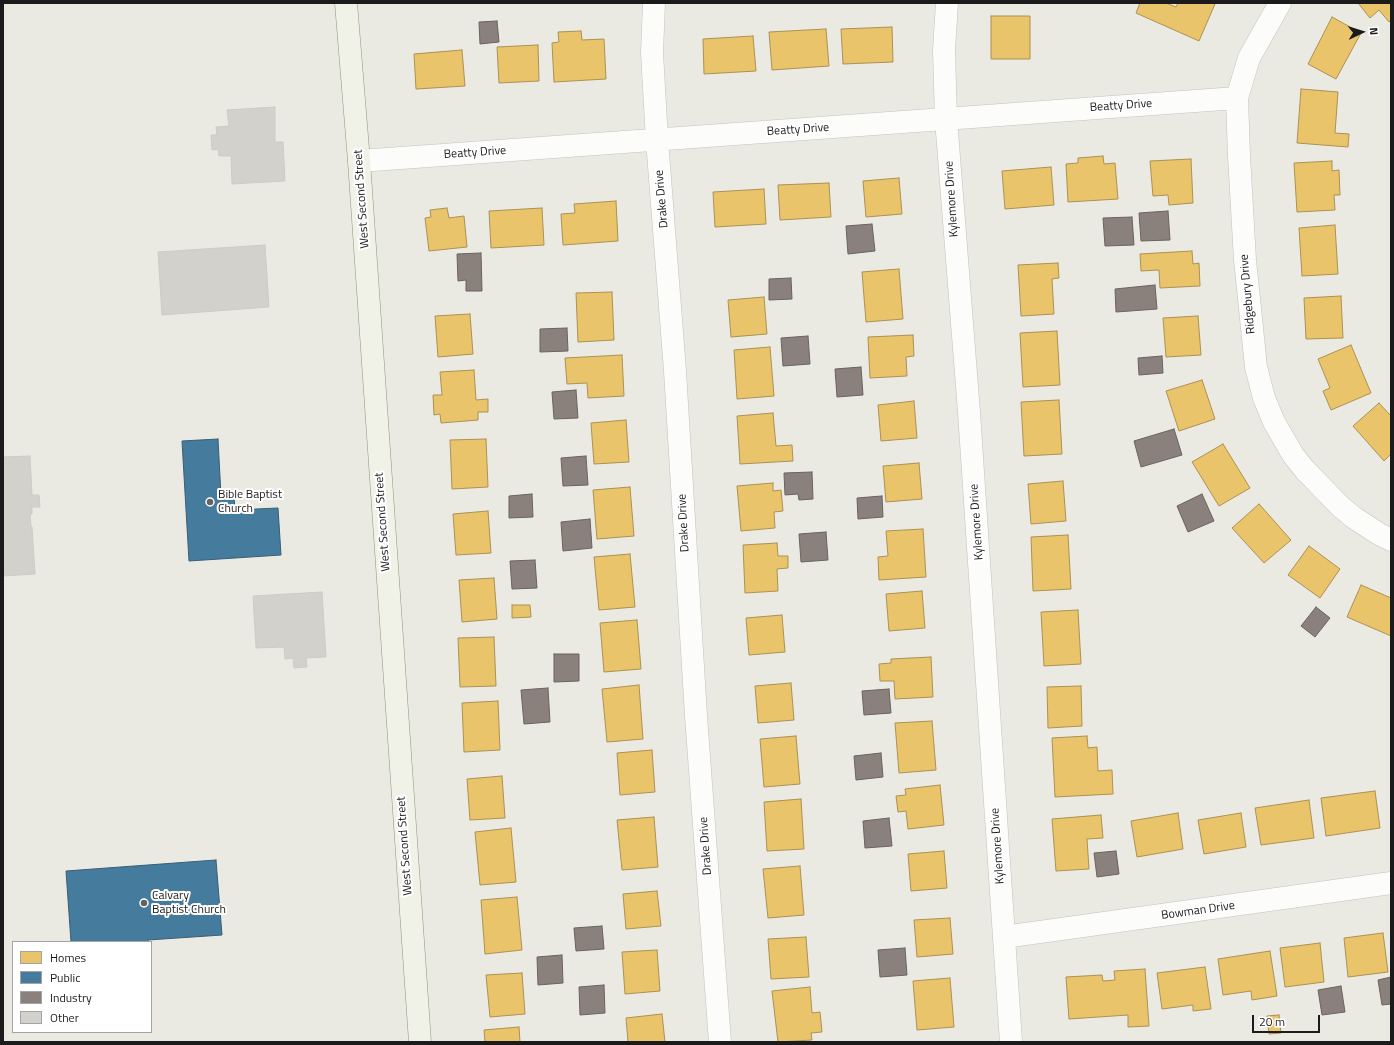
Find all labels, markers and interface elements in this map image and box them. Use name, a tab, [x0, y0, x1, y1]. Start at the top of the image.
north arrow	[1342, 12, 1382, 52]
text: N	[1366, 27, 1382, 36]
street label: Beatty Drive	[1089, 97, 1153, 115]
street label: Beatty Drive	[766, 121, 830, 139]
street label: Beatty Drive	[443, 144, 507, 162]
street label: West Second Street	[351, 149, 373, 249]
street label: Kylemore Drive	[942, 160, 962, 238]
street label: Drake Drive	[652, 169, 672, 229]
street label: Ridgebury Drive	[1237, 253, 1259, 335]
street label: West Second Street	[372, 472, 394, 572]
street label: Kylemore Drive	[967, 483, 987, 561]
place label: Bible Baptist Church	[218, 488, 282, 516]
street label: Drake Drive	[675, 493, 693, 553]
marker: Bible Baptist Church	[205, 497, 215, 507]
street label: West Second Street	[394, 796, 416, 896]
street label: Kylemore Drive	[988, 807, 1008, 885]
street label: Drake Drive	[697, 816, 715, 876]
place label: Calvary Baptist Church	[152, 889, 226, 917]
marker: Calvary Baptist Church	[139, 898, 149, 908]
street label: Bowman Drive	[1160, 899, 1236, 923]
legend	[12, 941, 152, 1033]
text: Homes	[50, 948, 86, 967]
text: Public	[50, 968, 80, 987]
text: Industry	[50, 988, 92, 1007]
scale bar	[1254, 1007, 1322, 1033]
text: Other	[50, 1008, 79, 1027]
text: 20 m	[1259, 1012, 1285, 1031]

